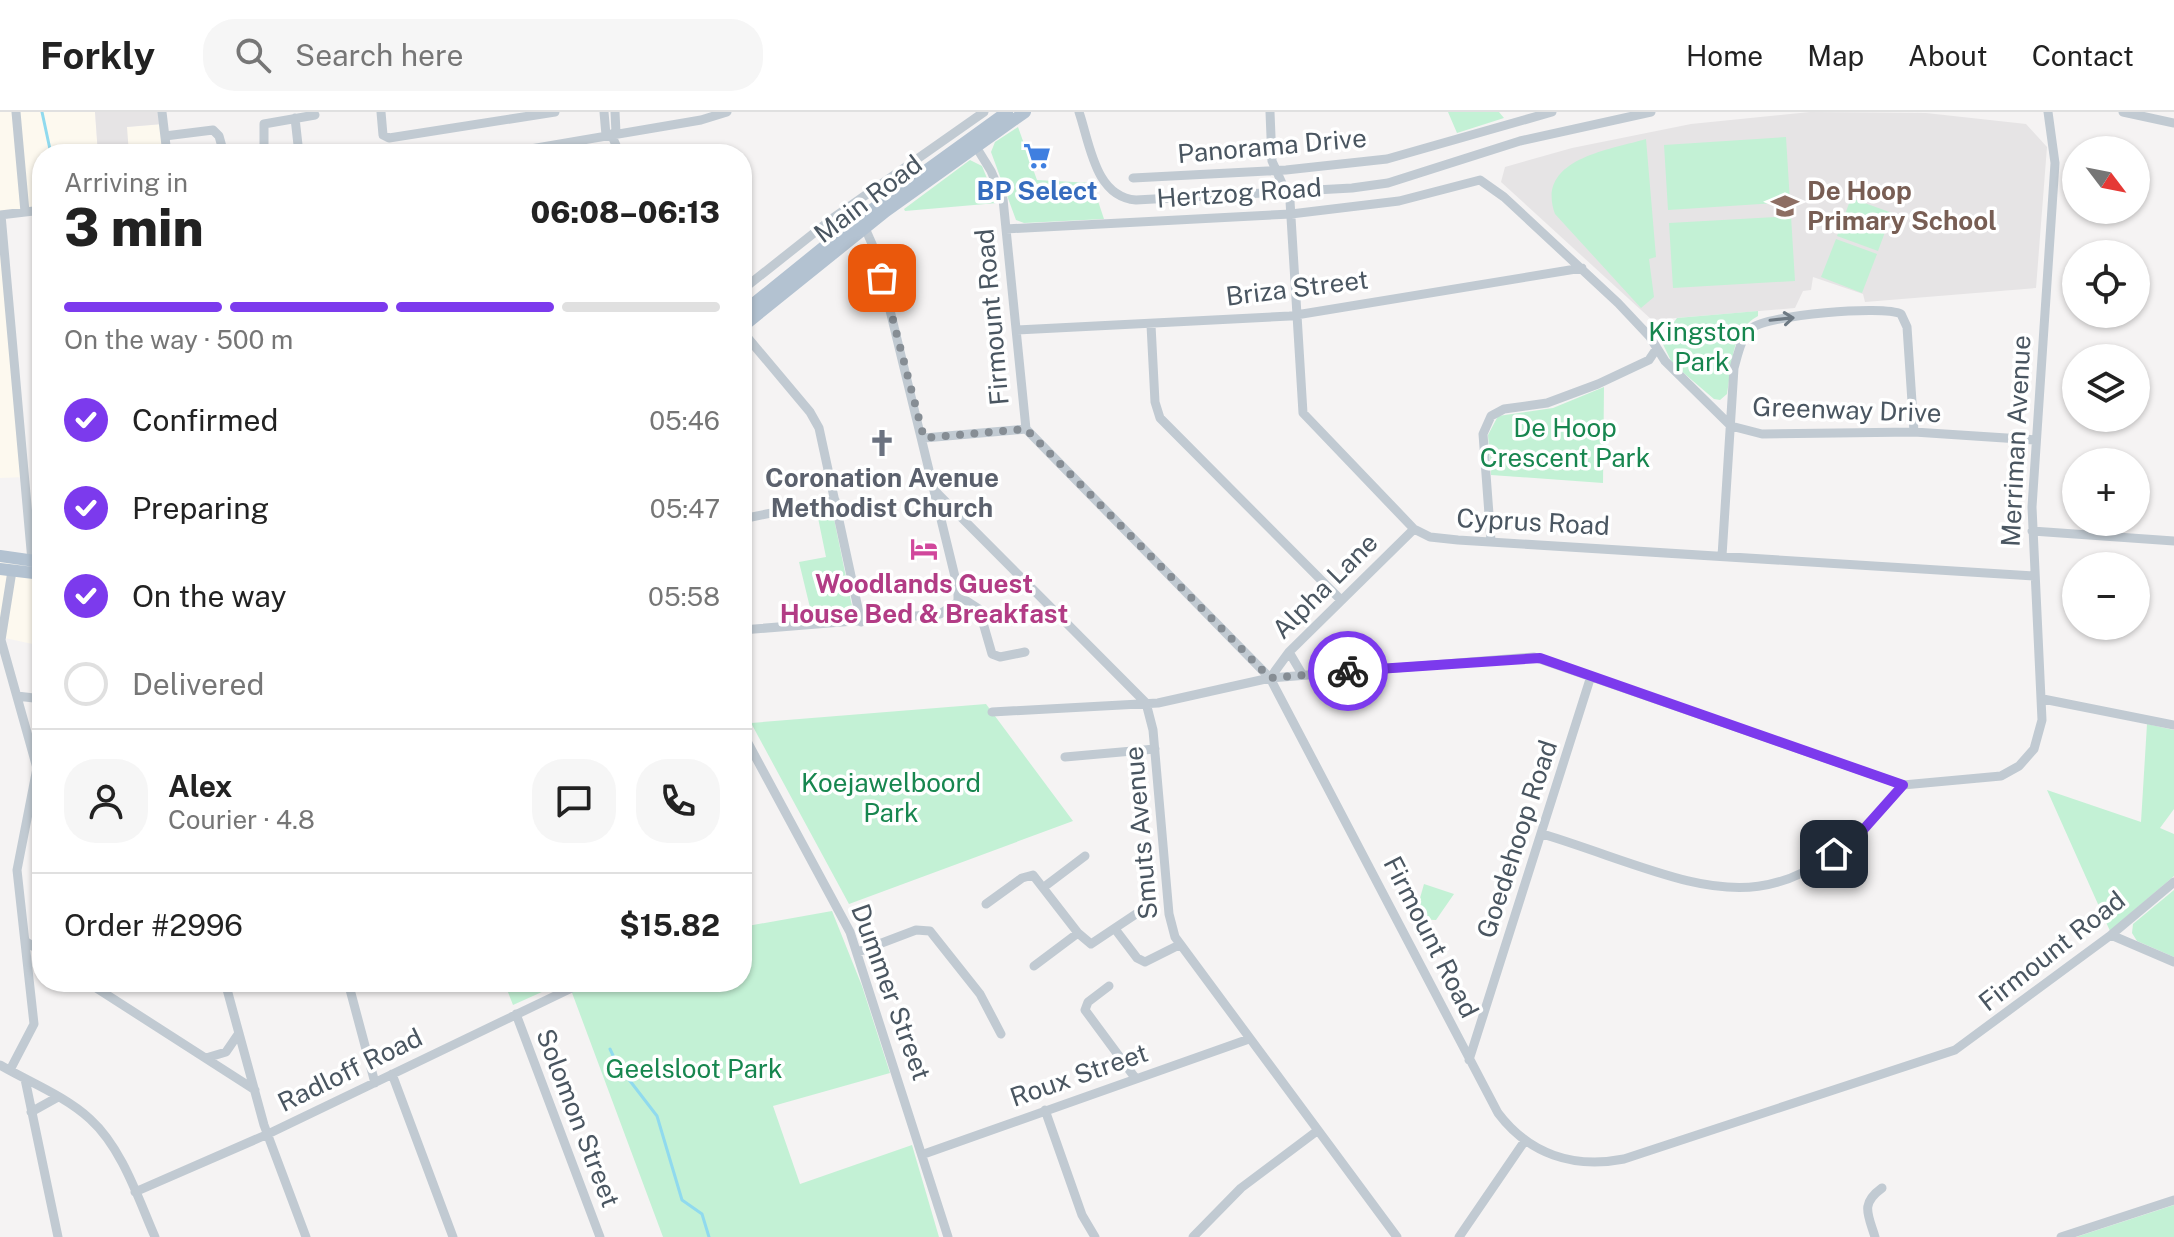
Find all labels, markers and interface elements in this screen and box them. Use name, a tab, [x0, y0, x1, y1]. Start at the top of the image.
search box	[203, 19, 763, 91]
text: Forkly	[40, 33, 155, 78]
icon: search	[231, 33, 275, 77]
text: Search here	[295, 37, 463, 73]
text: Home	[1686, 39, 1763, 72]
text: Map	[1807, 39, 1864, 72]
text: About	[1908, 39, 1988, 72]
text: Contact	[2032, 39, 2134, 72]
street label: Panorama Drive	[1176, 122, 1368, 169]
north arrow	[2062, 136, 2150, 224]
map controls	[2062, 136, 2150, 640]
supermarket icon: BP Select	[1022, 141, 1052, 171]
street label: Main Road	[808, 148, 928, 249]
text: Arriving in	[64, 167, 188, 198]
street label: Hertzog Road	[1155, 171, 1323, 214]
place label: BP Select	[976, 175, 1098, 206]
place label: De Hoop Primary School	[1807, 175, 1997, 236]
school or university icon: De Hoop Primary School	[1770, 191, 1800, 221]
text: 06:08–06:13	[530, 194, 720, 230]
text: 3 min	[64, 197, 204, 258]
street label: Firmount Road	[968, 227, 1015, 407]
button: locate	[2062, 240, 2150, 328]
pin	[848, 244, 916, 312]
icon: bag	[860, 256, 904, 300]
street label: Briza Street	[1224, 263, 1370, 312]
one-way arrow	[1768, 311, 1795, 326]
park label: Kingston Park	[1648, 316, 1756, 377]
text: On the way · 500 m	[64, 324, 293, 355]
street label: Merriman Avenue	[1994, 334, 2037, 548]
button: layers	[2062, 344, 2150, 432]
street label: Greenway Drive	[1752, 391, 1942, 428]
icon: check	[64, 398, 108, 442]
text: Confirmed	[132, 402, 278, 438]
text: 05:46	[649, 405, 720, 436]
park label: De Hoop Crescent Park	[1480, 412, 1650, 473]
church icon: Coronation Avenue Methodist Church	[867, 428, 897, 458]
button: +	[2062, 448, 2150, 536]
place label: Coronation Avenue Methodist Church	[765, 462, 999, 523]
icon: check	[64, 486, 108, 530]
text: Preparing	[132, 490, 269, 526]
text: 05:47	[650, 493, 720, 524]
street label: Cyprus Road	[1456, 502, 1610, 541]
street label: Alpha Lane	[1266, 527, 1384, 645]
hotel icon: Woodlands Guest House Bed & Breakfast	[909, 534, 939, 564]
button: −	[2062, 552, 2150, 640]
place label: Woodlands Guest House Bed & Breakfast	[780, 568, 1068, 629]
icon: check	[64, 574, 108, 618]
text: On the way	[132, 578, 286, 614]
text: 05:58	[648, 581, 720, 612]
courier	[1308, 631, 1388, 711]
icon: bike	[1326, 649, 1370, 693]
text: Delivered	[132, 666, 264, 702]
street label: Goedehoop Road	[1470, 736, 1563, 942]
street label: Smuts Avenue	[1117, 745, 1164, 921]
button: person	[64, 759, 148, 843]
button: chat	[532, 759, 616, 843]
button: phone	[636, 759, 720, 843]
park label: Koejawelboord Park	[801, 767, 981, 828]
text: Alex	[168, 768, 232, 804]
text: Courier · 4.8	[168, 804, 315, 835]
pin	[1800, 820, 1868, 888]
icon: home	[1812, 832, 1856, 876]
street label: Firmount Road	[1377, 851, 1485, 1023]
street label: Firmount Road	[1972, 884, 2131, 1017]
street label: Dummer Street	[845, 899, 938, 1084]
text: Order #2996	[64, 907, 243, 943]
text: $15.82	[619, 907, 720, 943]
street label: Radloff Road	[273, 1021, 427, 1118]
street label: Solomon Street	[530, 1024, 627, 1211]
street label: Roux Street	[1006, 1036, 1152, 1113]
park label: Geelsloot Park	[605, 1053, 783, 1084]

